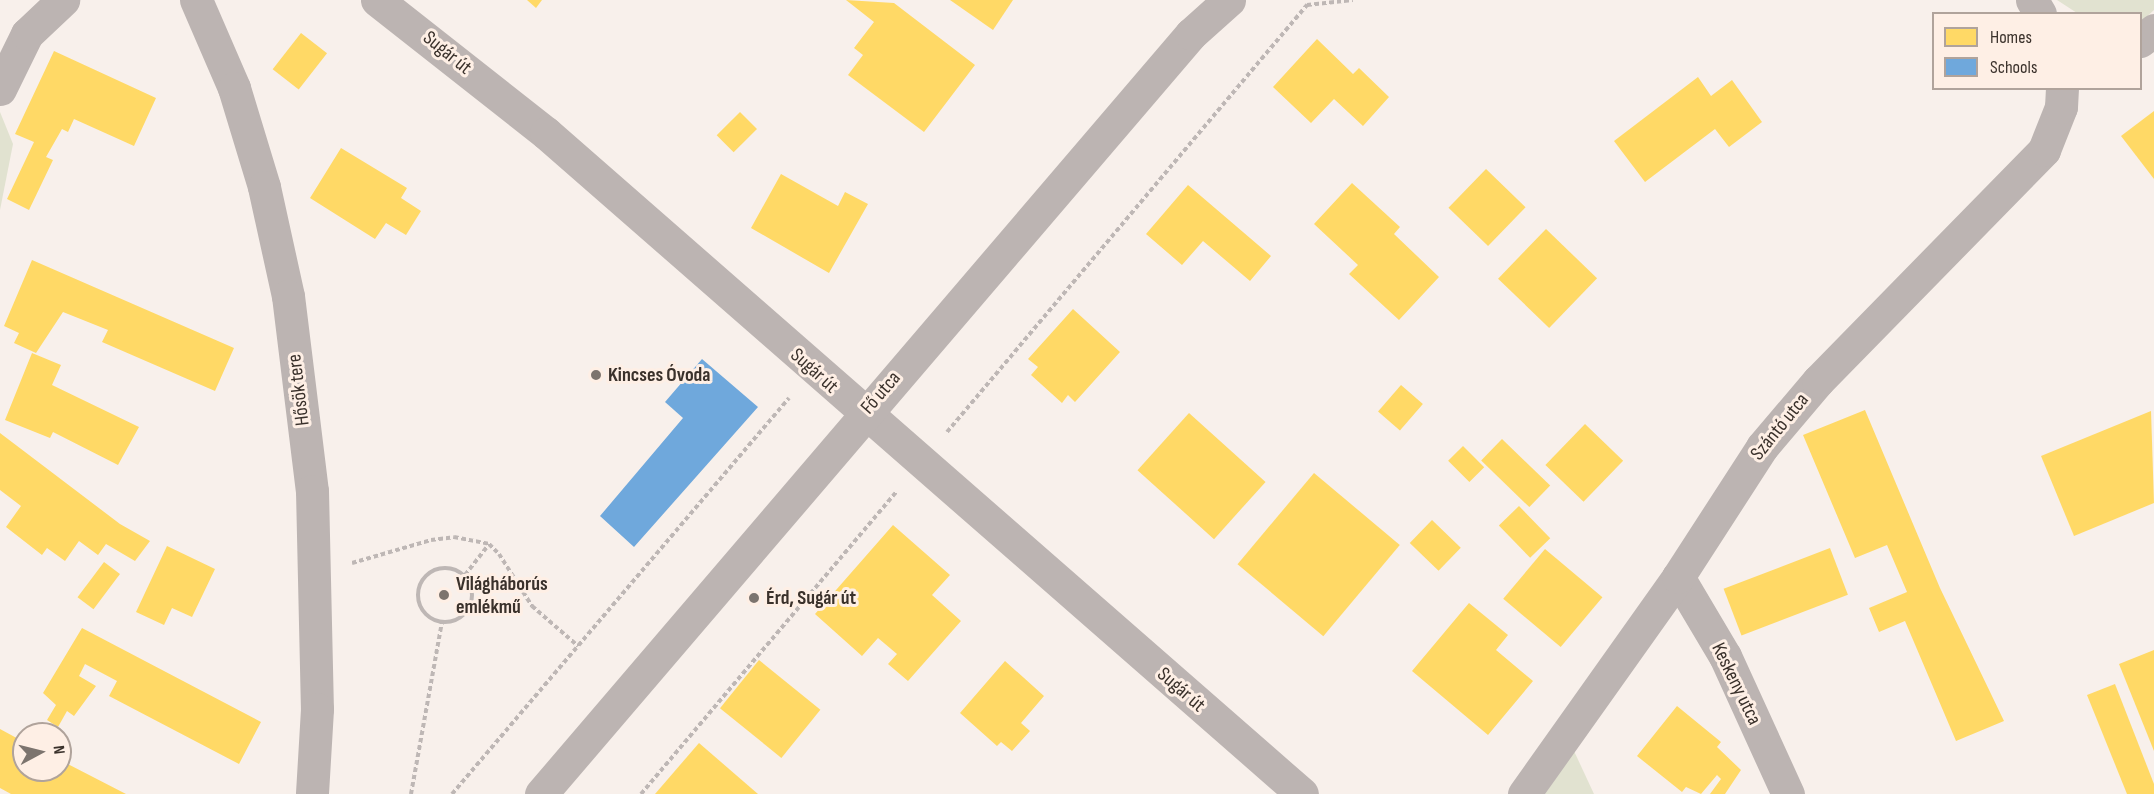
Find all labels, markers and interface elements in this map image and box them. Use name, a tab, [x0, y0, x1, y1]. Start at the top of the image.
legend	[1932, 12, 2142, 90]
street label: Sugár út	[418, 26, 476, 80]
text: Homes	[1990, 27, 2032, 48]
text: Schools	[1990, 57, 2037, 78]
street label: Sugár út	[785, 343, 843, 399]
street label: Hősök tere	[283, 353, 315, 427]
place label: Kincses Óvoda	[608, 363, 710, 387]
street label: Fő utca	[856, 367, 906, 419]
marker: Kincses Óvoda	[589, 368, 603, 382]
street label: Szántó utca	[1746, 389, 1814, 465]
place label: Világháborús emlékmű	[456, 572, 548, 619]
place label: Érd, Sugár út	[766, 586, 856, 610]
marker: Világháborús emlékmű	[437, 588, 451, 602]
marker: Érd, Sugár út	[747, 591, 761, 605]
street label: Keskeny utca	[1706, 639, 1766, 729]
street label: Sugár út	[1152, 663, 1210, 717]
north arrow	[12, 722, 72, 782]
text: N	[48, 745, 68, 755]

